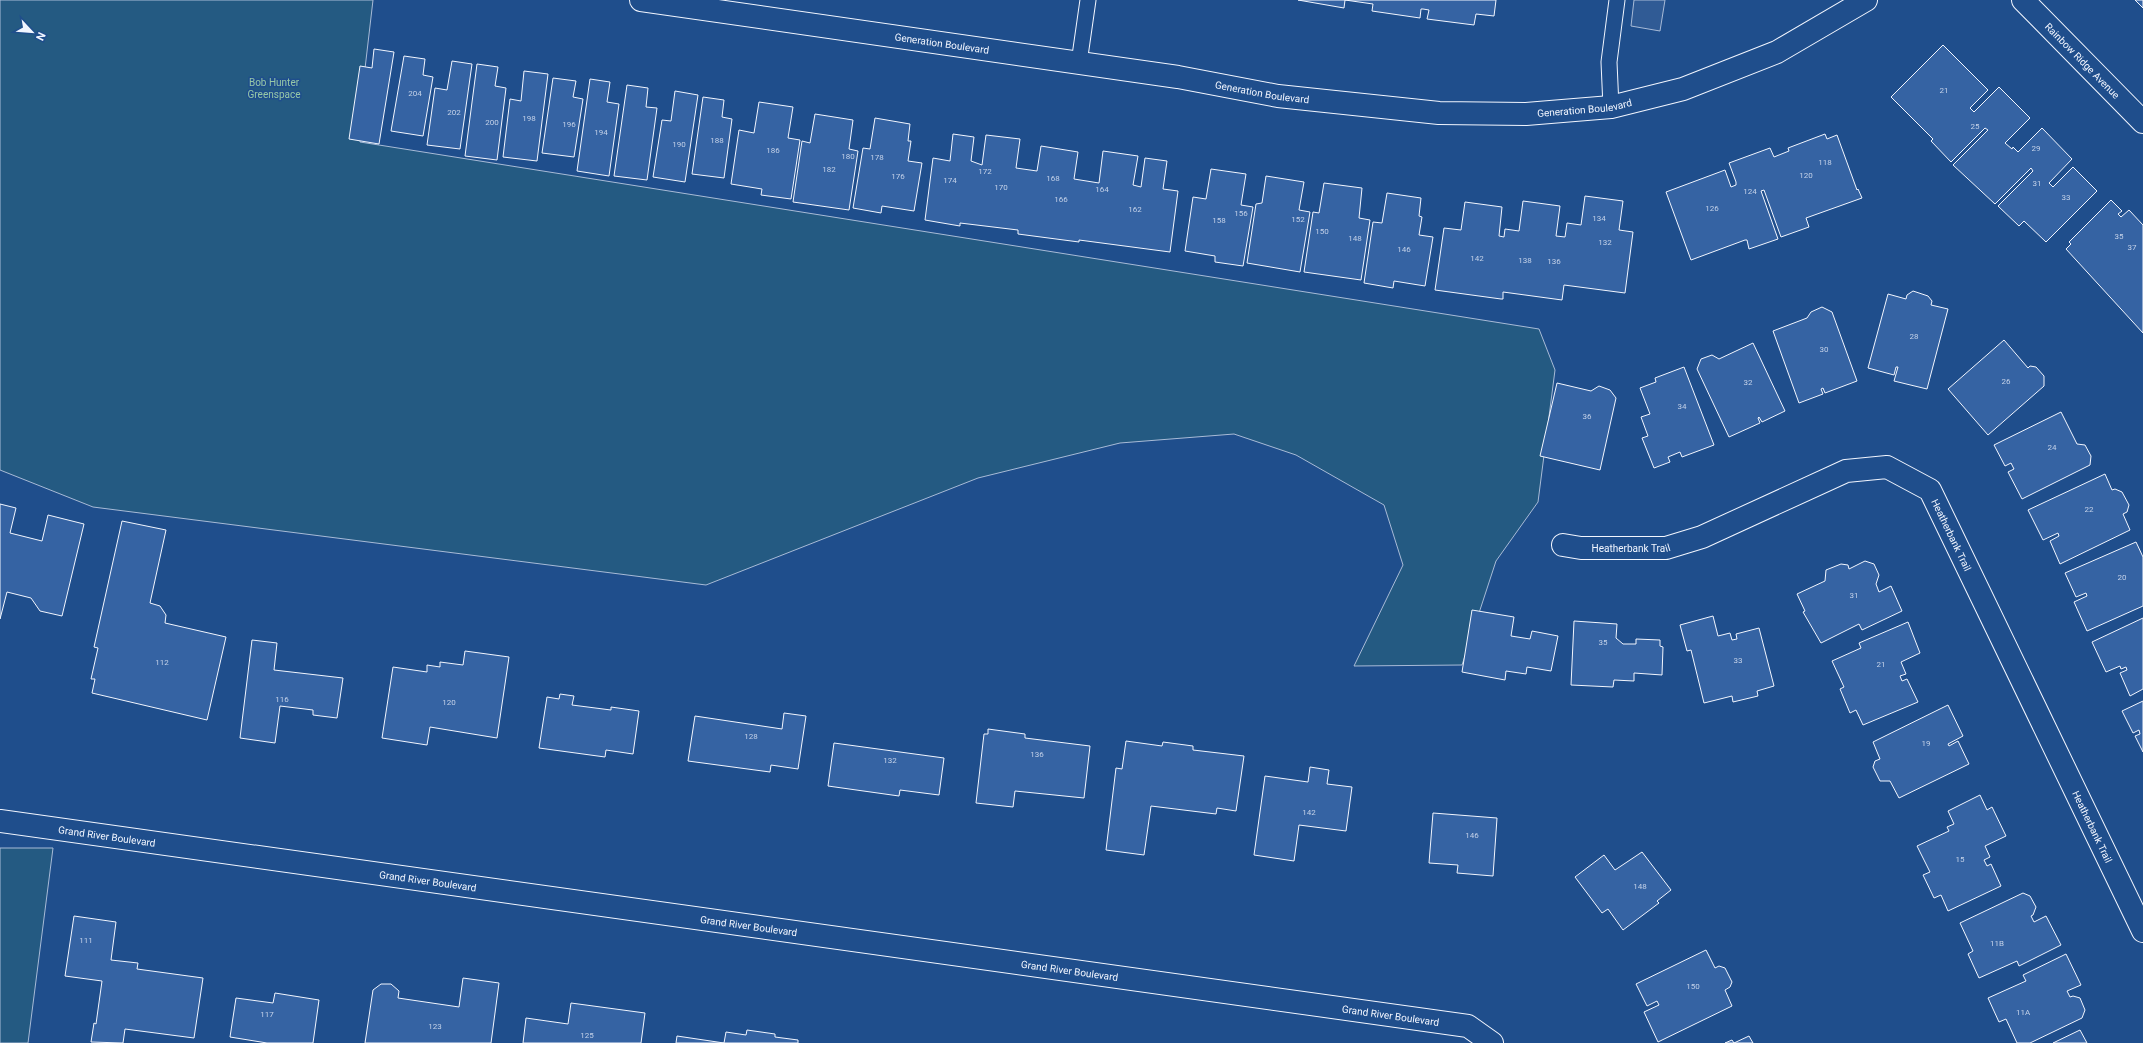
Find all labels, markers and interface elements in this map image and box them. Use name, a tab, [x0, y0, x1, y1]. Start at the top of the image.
north arrow	[12, 12, 52, 52]
street label: Rainbow Ridge Avenue	[2043, 21, 2122, 101]
text: N	[33, 30, 48, 43]
street label: Generation Boulevard	[894, 31, 990, 56]
park label: Bob Hunter Greenspace	[248, 77, 301, 100]
street label: Generation Boulevard	[1214, 79, 1310, 105]
house number: 21	[1940, 86, 1949, 95]
house number: 204	[408, 89, 422, 98]
street label: Generation Boulevard	[1537, 97, 1633, 119]
house number: 202	[447, 108, 461, 117]
house number: 198	[522, 114, 536, 123]
house number: 200	[485, 118, 499, 127]
house number: 196	[562, 120, 576, 129]
house number: 25	[1971, 122, 1980, 131]
house number: 194	[594, 128, 608, 137]
house number: 188	[710, 136, 724, 145]
house number: 190	[672, 140, 686, 149]
house number: 29	[2032, 144, 2041, 153]
house number: 186	[766, 146, 780, 155]
house number: 180	[841, 152, 855, 161]
house number: 178	[870, 153, 884, 162]
house number: 118	[1818, 158, 1832, 167]
house number: 182	[822, 165, 836, 174]
house number: 172	[978, 167, 992, 176]
house number: 120	[1799, 171, 1813, 180]
house number: 176	[891, 172, 905, 181]
house number: 168	[1046, 174, 1060, 183]
house number: 174	[943, 176, 957, 185]
house number: 31	[2033, 179, 2042, 188]
house number: 170	[994, 183, 1008, 192]
house number: 164	[1095, 185, 1109, 194]
house number: 124	[1743, 187, 1757, 196]
house number: 33	[2062, 193, 2071, 202]
house number: 166	[1054, 195, 1068, 204]
house number: 126	[1705, 204, 1719, 213]
house number: 162	[1128, 205, 1142, 214]
house number: 156	[1234, 209, 1248, 218]
house number: 134	[1592, 214, 1606, 223]
house number: 152	[1291, 215, 1305, 224]
house number: 158	[1212, 216, 1226, 225]
house number: 150	[1315, 227, 1329, 236]
house number: 35	[2115, 232, 2124, 241]
house number: 148	[1348, 234, 1362, 243]
house number: 132	[1598, 238, 1612, 247]
house number: 37	[2128, 243, 2137, 252]
house number: 146	[1397, 245, 1411, 254]
house number: 142	[1470, 254, 1484, 263]
house number: 138	[1518, 256, 1532, 265]
house number: 136	[1547, 257, 1561, 266]
house number: 28	[1910, 332, 1919, 341]
house number: 30	[1820, 345, 1829, 354]
house number: 26	[2002, 377, 2011, 386]
house number: 32	[1744, 378, 1753, 387]
house number: 34	[1678, 402, 1687, 411]
house number: 36	[1583, 412, 1592, 421]
house number: 24	[2048, 443, 2057, 452]
street label: Heatherbank Trail	[1929, 497, 1973, 573]
house number: 22	[2085, 505, 2094, 514]
street label: Heatherbank Trail	[1591, 542, 1672, 554]
house number: 20	[2118, 573, 2127, 582]
house number: 31	[1850, 591, 1859, 600]
house number: 35	[1599, 638, 1608, 647]
house number: 33	[1734, 656, 1743, 665]
house number: 112	[155, 658, 169, 667]
house number: 21	[1877, 660, 1886, 669]
house number: 116	[275, 695, 289, 704]
house number: 120	[442, 698, 456, 707]
house number: 128	[744, 732, 758, 741]
house number: 19	[1922, 739, 1931, 748]
house number: 136	[1030, 750, 1044, 759]
house number: 132	[883, 756, 897, 765]
street label: Heatherbank Trail	[2070, 789, 2114, 865]
house number: 142	[1302, 808, 1316, 817]
street label: Grand River Boulevard	[58, 824, 156, 849]
house number: 146	[1465, 831, 1479, 840]
house number: 15	[1956, 855, 1965, 864]
street label: Grand River Boulevard	[378, 869, 477, 893]
house number: 148	[1633, 882, 1647, 891]
street label: Grand River Boulevard	[699, 914, 798, 938]
house number: 111	[79, 936, 93, 945]
house number: 11B	[1990, 939, 2004, 948]
street label: Grand River Boulevard	[1020, 959, 1119, 983]
house number: 150	[1686, 982, 1700, 991]
street label: Grand River Boulevard	[1341, 1003, 1440, 1028]
house number: 11A	[2016, 1008, 2031, 1017]
house number: 117	[260, 1010, 274, 1019]
house number: 123	[428, 1022, 442, 1031]
house number: 125	[580, 1031, 594, 1040]

